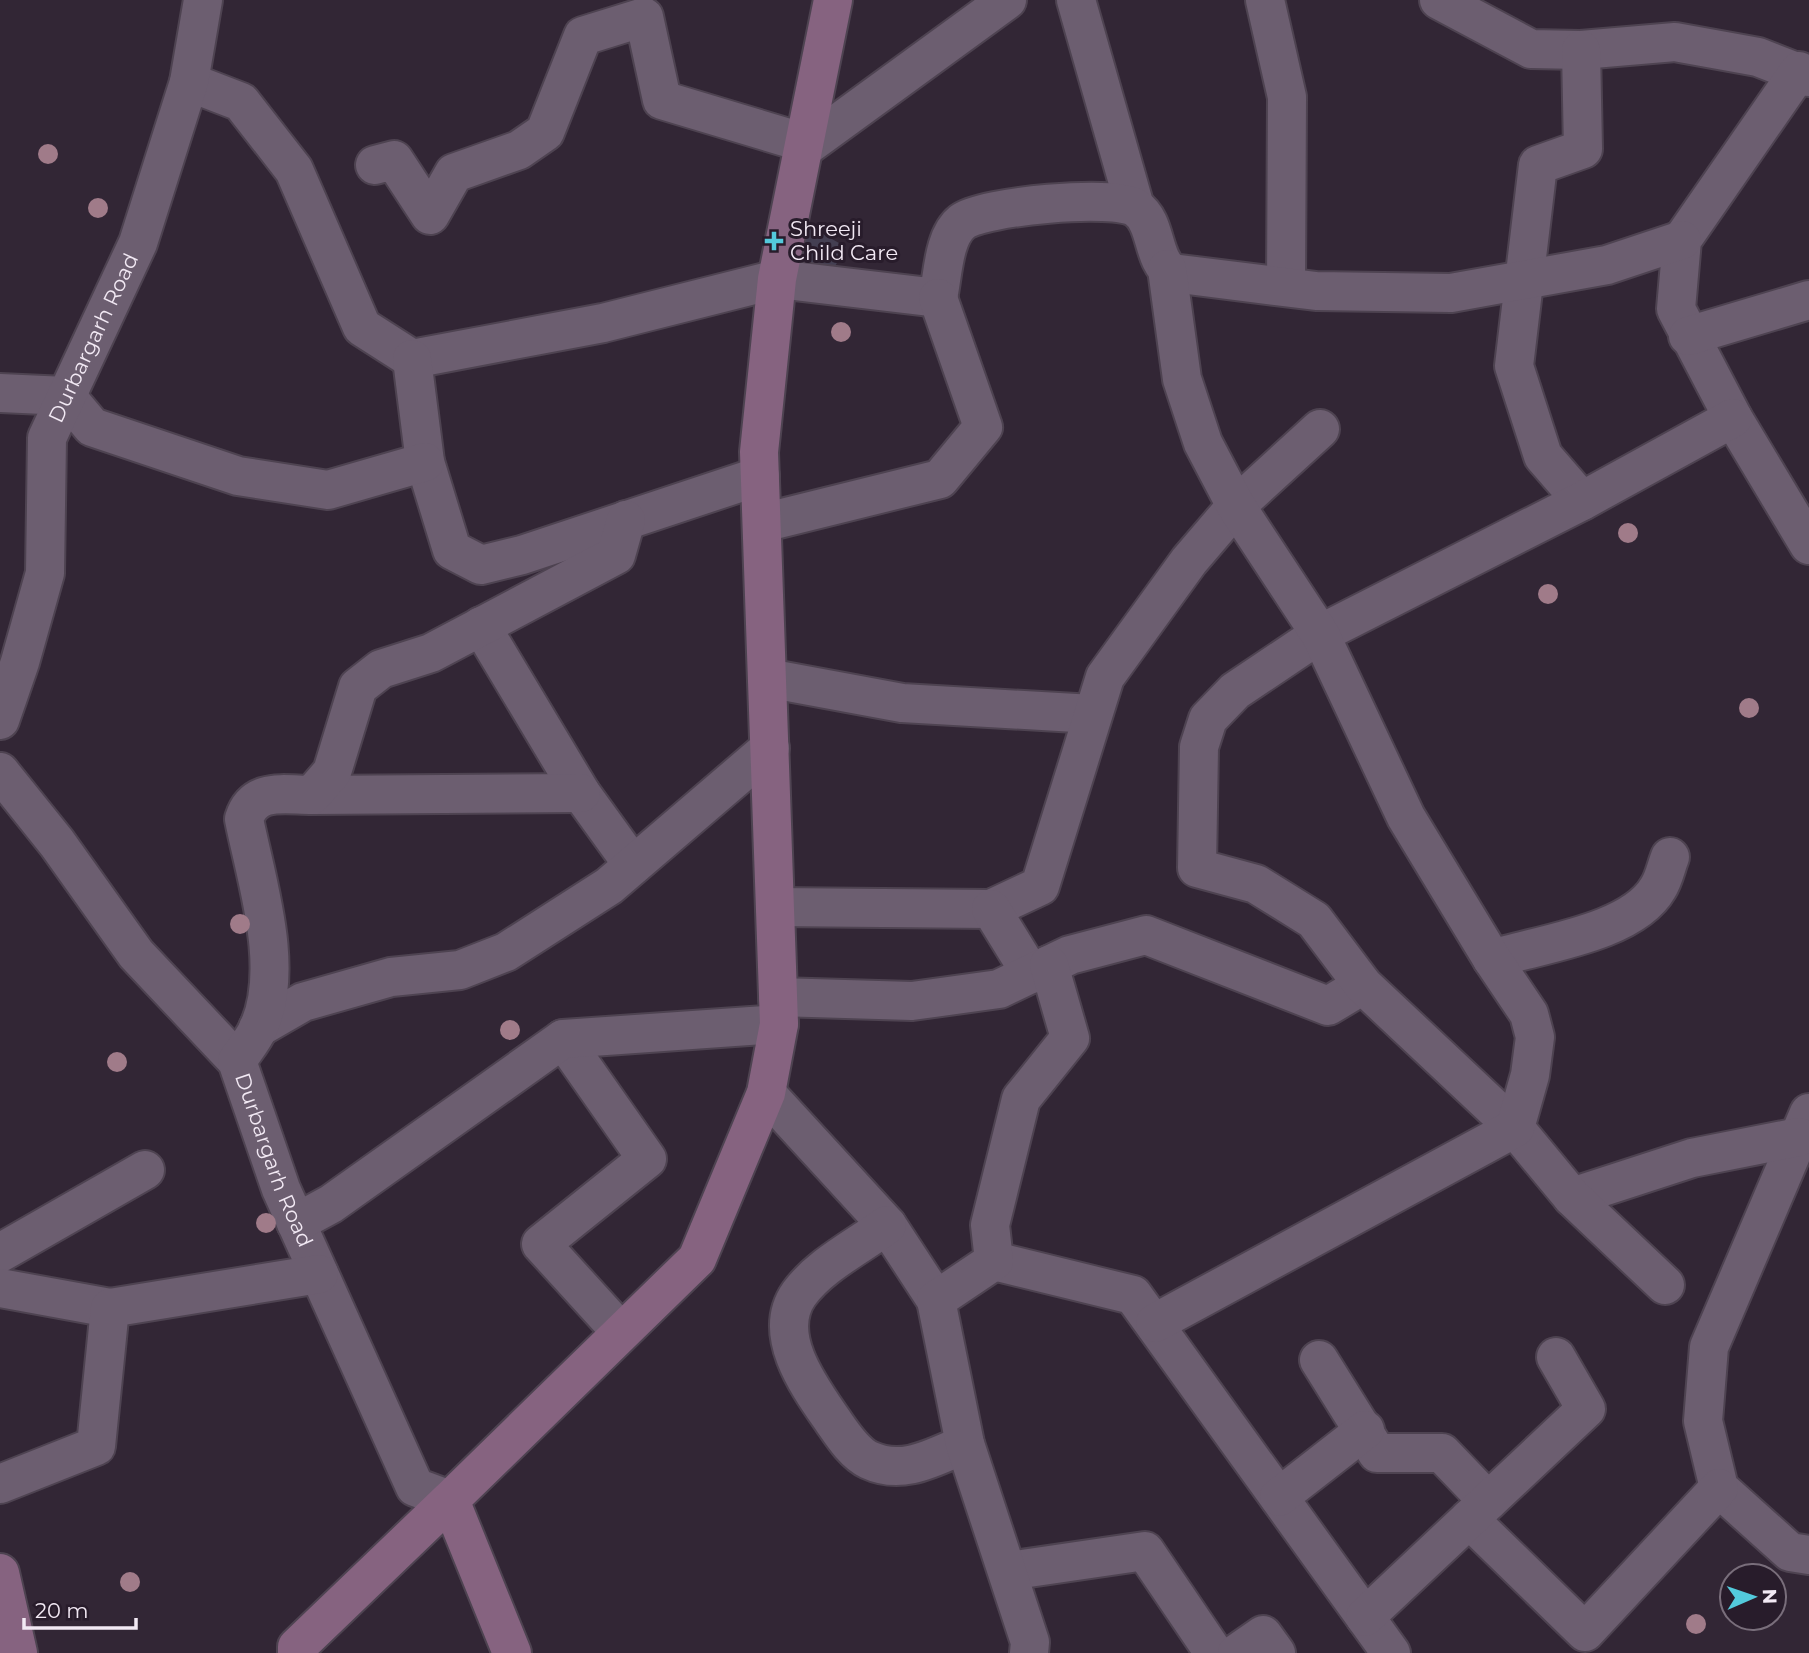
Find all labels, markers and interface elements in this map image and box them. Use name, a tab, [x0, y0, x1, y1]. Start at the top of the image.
place label: Shreeji Child Care	[790, 216, 898, 265]
marker: Shreeji Child Care	[764, 231, 784, 251]
street label: Durbargarh Road	[43, 249, 143, 427]
street label: Durbargarh Road	[230, 1070, 318, 1251]
north arrow	[1718, 1562, 1788, 1632]
scale bar	[24, 1586, 136, 1630]
text: N	[1758, 1588, 1781, 1605]
text: 20 m	[35, 1598, 89, 1623]

